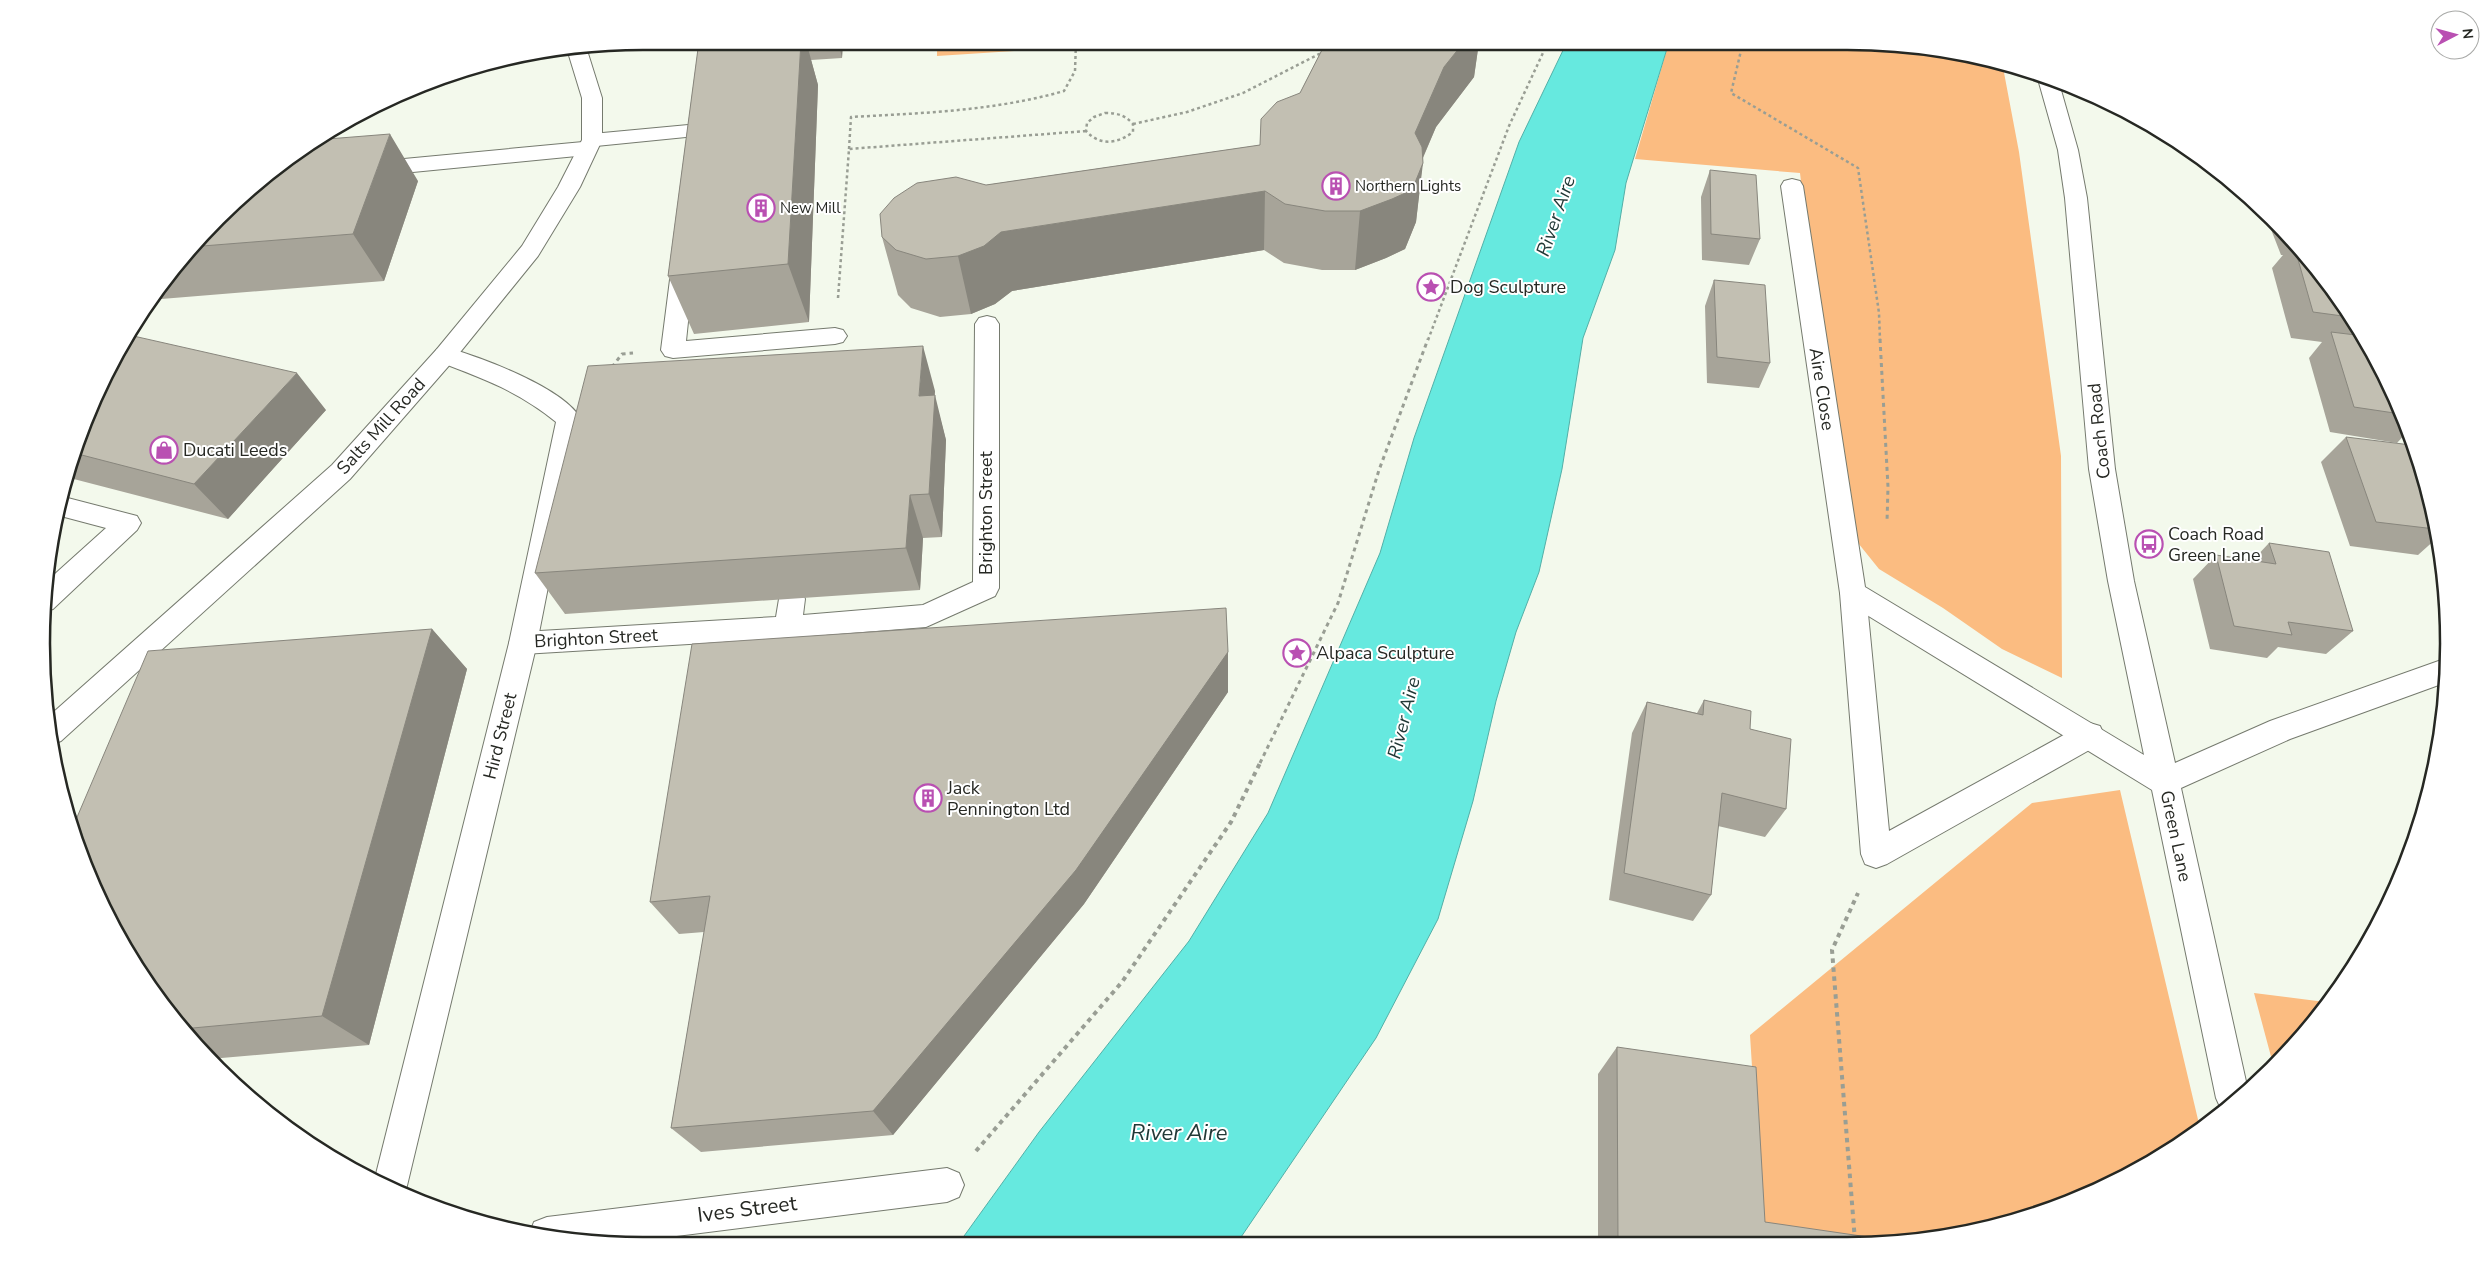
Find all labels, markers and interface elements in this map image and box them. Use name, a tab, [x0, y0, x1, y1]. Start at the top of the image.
north arrow	[2430, 10, 2480, 60]
text: N	[2457, 27, 2477, 40]
building icon: Northern Lights	[1321, 171, 1351, 201]
water label: River Aire	[1530, 172, 1582, 260]
place label: Northern Lights	[1355, 176, 1461, 196]
building icon: New Mill	[746, 193, 776, 223]
place label: New Mill	[780, 198, 841, 218]
place icon: Dog Sculpture	[1416, 272, 1446, 302]
place label: Dog Sculpture	[1450, 275, 1566, 299]
street label: Aire Close	[1804, 346, 1840, 432]
street label: Salts Mill Road	[331, 373, 431, 479]
street label: Coach Road	[2082, 382, 2116, 480]
shop icon: Ducati Leeds	[149, 435, 179, 465]
place label: Ducati Leeds	[183, 438, 287, 462]
street label: Brighton Street	[974, 450, 998, 575]
place label: Coach Road Green Lane	[2168, 522, 2264, 567]
bus stop icon: Coach Road Green Lane	[2134, 529, 2164, 559]
street label: Brighton Street	[534, 623, 659, 653]
place icon: Alpaca Sculpture	[1282, 638, 1312, 668]
place label: Alpaca Sculpture	[1316, 641, 1454, 665]
water label: River Aire	[1381, 674, 1427, 762]
street label: Hird Street	[478, 690, 523, 782]
place label: Jack Pennington Ltd	[946, 776, 1070, 821]
building icon: Jack Pennington Ltd	[913, 783, 943, 813]
street label: Green Lane	[2155, 788, 2197, 884]
water label: River Aire	[1131, 1118, 1228, 1148]
street label: Ives Street	[696, 1189, 799, 1229]

